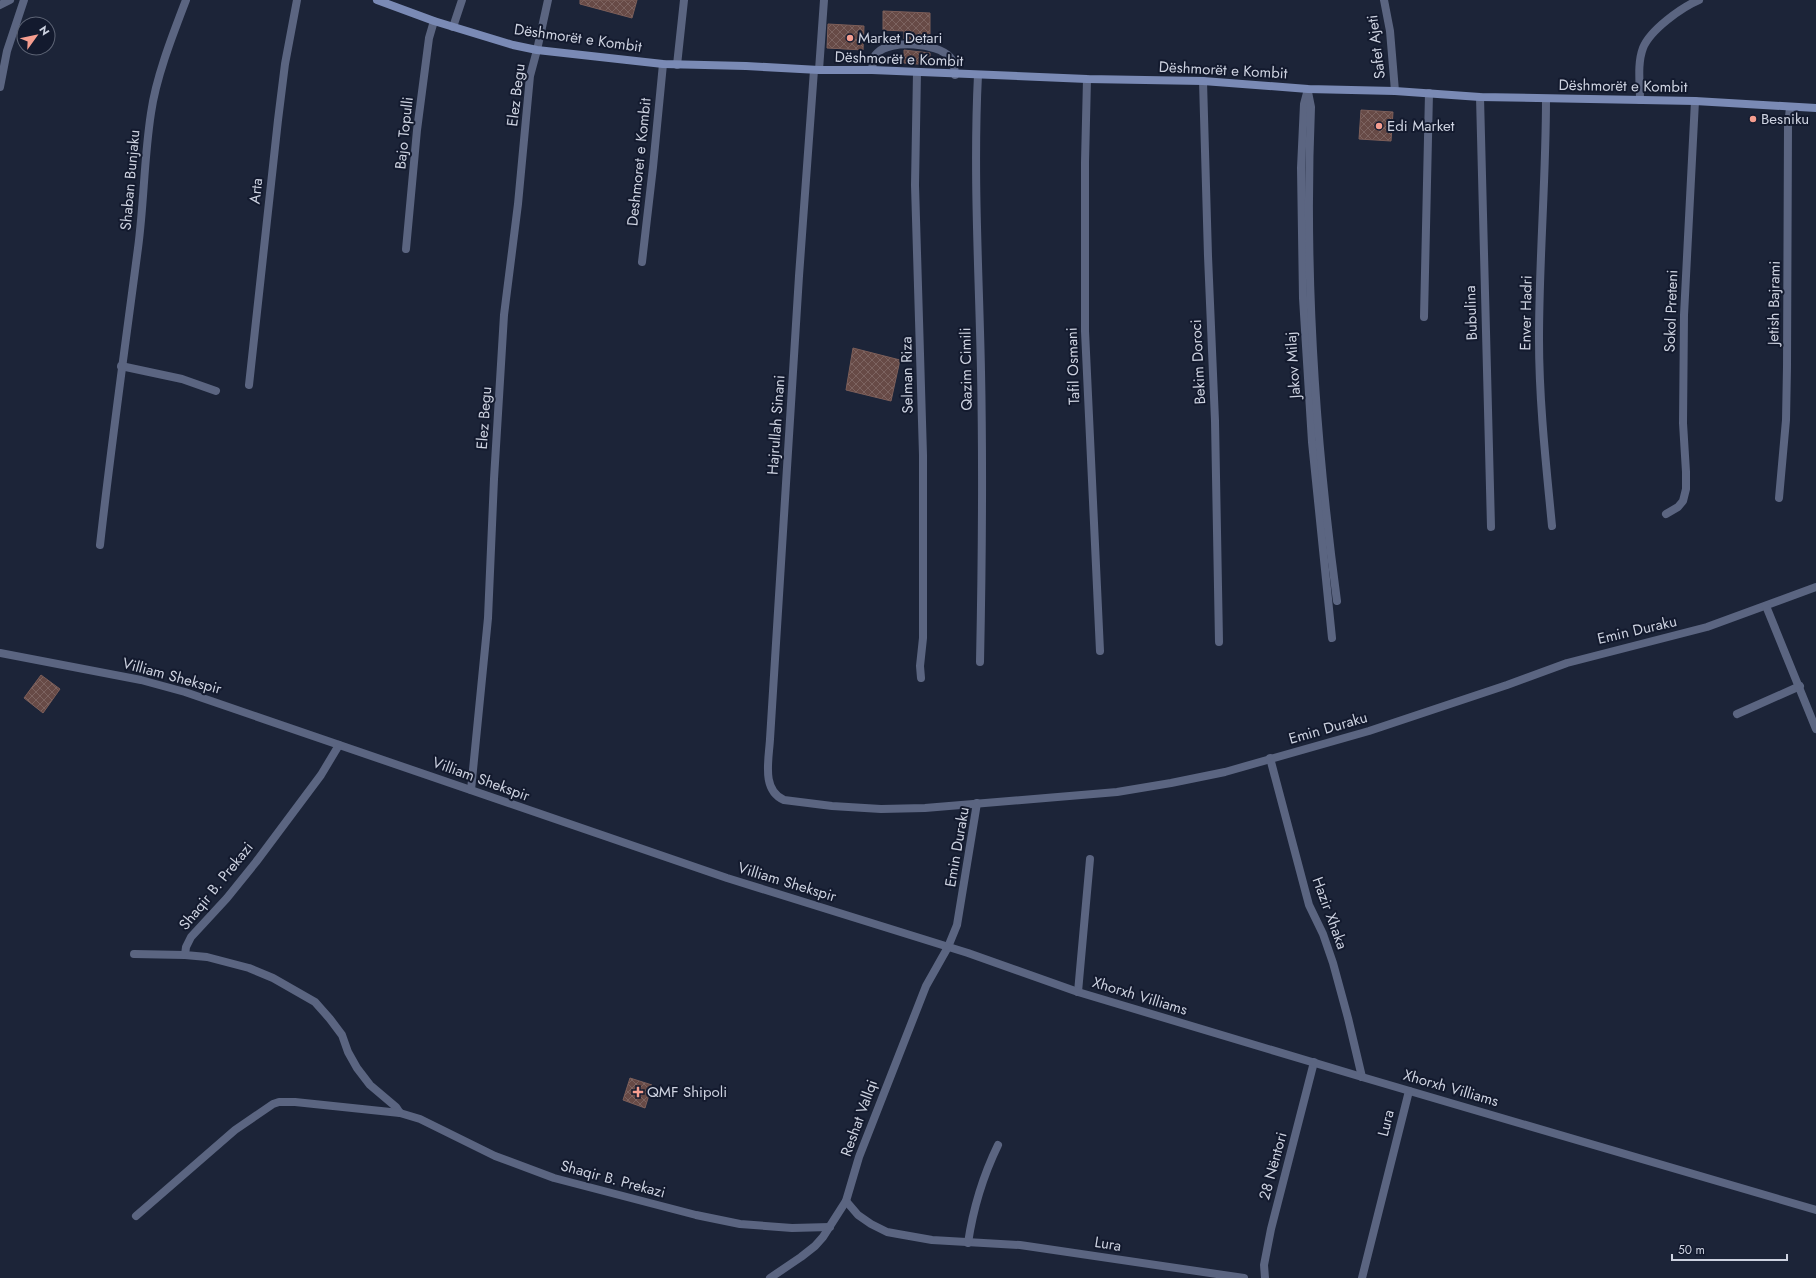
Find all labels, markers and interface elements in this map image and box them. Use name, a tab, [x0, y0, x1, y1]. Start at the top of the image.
street label: Safet Ajeti	[1361, 14, 1391, 80]
north arrow	[16, 16, 56, 56]
street label: Dëshmorët e Kombit	[513, 18, 644, 58]
text: N	[35, 23, 53, 39]
place label: Market Detari	[858, 27, 943, 49]
marker: Market Detari	[845, 33, 855, 43]
street label: Dëshmorët e Kombit	[834, 46, 964, 72]
street label: Dëshmorët e Kombit	[1158, 56, 1288, 84]
street label: Elez Begu	[501, 62, 531, 128]
street label: Dëshmorët e Kombit	[1558, 74, 1688, 98]
street label: Bajo Topulli	[389, 96, 419, 170]
street label: Deshmoret e Kombit	[621, 96, 657, 227]
place label: Besniku	[1761, 108, 1809, 130]
marker: Besniku	[1748, 114, 1758, 124]
place label: Edi Market	[1387, 115, 1455, 137]
marker: Edi Market	[1374, 121, 1384, 131]
street label: Shaban Bunjaku	[115, 129, 145, 231]
street label: Arta	[244, 177, 268, 205]
street label: Jetish Bajrami	[1762, 261, 1786, 347]
street label: Sokol Preteni	[1659, 269, 1683, 353]
street label: Enver Hadri	[1514, 275, 1538, 351]
street label: Bubulina	[1459, 285, 1483, 341]
street label: Bekim Doroci	[1185, 319, 1211, 405]
street label: Qazim Cimili	[954, 327, 978, 411]
street label: Tafil Osmani	[1061, 327, 1085, 405]
street label: Jakov Milaj	[1280, 331, 1306, 401]
street label: Selman Riza	[895, 336, 919, 414]
street label: Hajrullah Sinani	[762, 374, 790, 476]
street label: Elez Begu	[471, 386, 497, 450]
street label: Emin Duraku	[1595, 610, 1679, 650]
street label: Villiam Shekspir	[120, 652, 225, 700]
street label: Emin Duraku	[1286, 706, 1370, 750]
street label: Villiam Shekspir	[429, 751, 534, 807]
street label: Emin Duraku	[939, 805, 975, 889]
street label: Shaqir B. Prekazi	[174, 837, 258, 935]
street label: Villiam Shekspir	[735, 857, 840, 908]
street label: Hazir Xhaka	[1307, 874, 1353, 952]
street label: Xhorxh Villiams	[1090, 971, 1190, 1021]
street label: Xhorxh Villiams	[1401, 1064, 1501, 1112]
street label: Reshat Vallqi	[835, 1076, 883, 1160]
place label: QMF Shipoli	[647, 1081, 727, 1103]
marker: QMF Shipoli	[632, 1086, 644, 1098]
street label: Lura	[1372, 1107, 1400, 1139]
street label: 28 Nëntori	[1253, 1130, 1293, 1202]
street label: Shaqir B. Prekazi	[558, 1154, 668, 1204]
street label: Lura	[1093, 1231, 1123, 1257]
scale bar	[1672, 1236, 1787, 1262]
text: 50 m	[1678, 1241, 1705, 1259]

